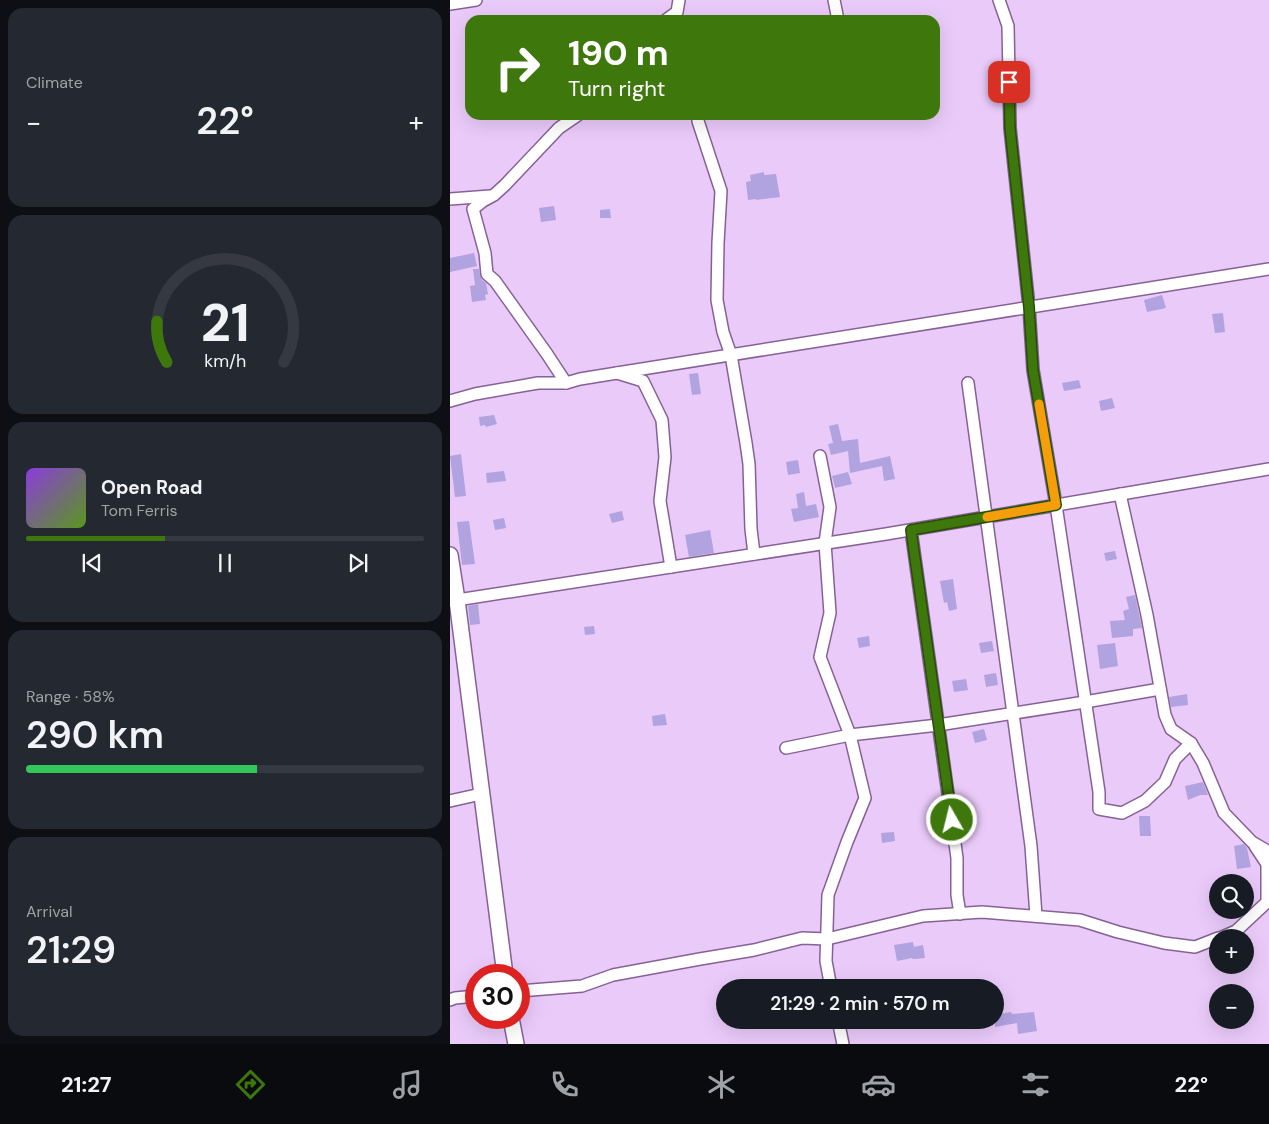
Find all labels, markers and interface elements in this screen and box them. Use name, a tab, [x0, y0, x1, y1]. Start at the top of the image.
text: 190 m	[568, 30, 669, 76]
icon: right	[485, 35, 550, 100]
pin	[988, 61, 1030, 103]
icon: arrive	[995, 68, 1023, 96]
text: Climate	[26, 72, 83, 93]
text: Turn right	[568, 74, 665, 103]
text: 22°	[196, 96, 254, 146]
text: −	[26, 104, 41, 141]
text: +	[409, 104, 424, 141]
text: 21	[201, 289, 249, 357]
text: km/h	[204, 349, 246, 373]
text: Open Road	[101, 475, 203, 500]
text: Tom Ferris	[101, 500, 178, 521]
icon: previous	[78, 549, 106, 577]
icon: pause	[211, 549, 239, 577]
icon: next	[344, 549, 372, 577]
text: Range · 58%	[26, 686, 115, 707]
text: 290 km	[26, 710, 164, 760]
position arrow	[925, 793, 977, 845]
map controls	[1209, 874, 1254, 1029]
button: search	[1209, 874, 1254, 919]
text: Arrival	[26, 901, 73, 922]
text: 21:29	[26, 925, 116, 975]
button: +	[1209, 929, 1254, 974]
speed limit sign: 30	[465, 964, 530, 1029]
button: −	[1209, 984, 1254, 1029]
text: 21:29 · 2 min · 570 m	[770, 991, 950, 1016]
icon: directions	[233, 1067, 268, 1102]
icon: music	[390, 1067, 425, 1102]
icon: phone	[547, 1067, 582, 1102]
icon: climate	[704, 1067, 739, 1102]
icon: car	[861, 1067, 896, 1102]
icon: filters	[1018, 1067, 1053, 1102]
text: 21:27	[61, 1070, 112, 1099]
text: 22°	[1175, 1070, 1208, 1099]

